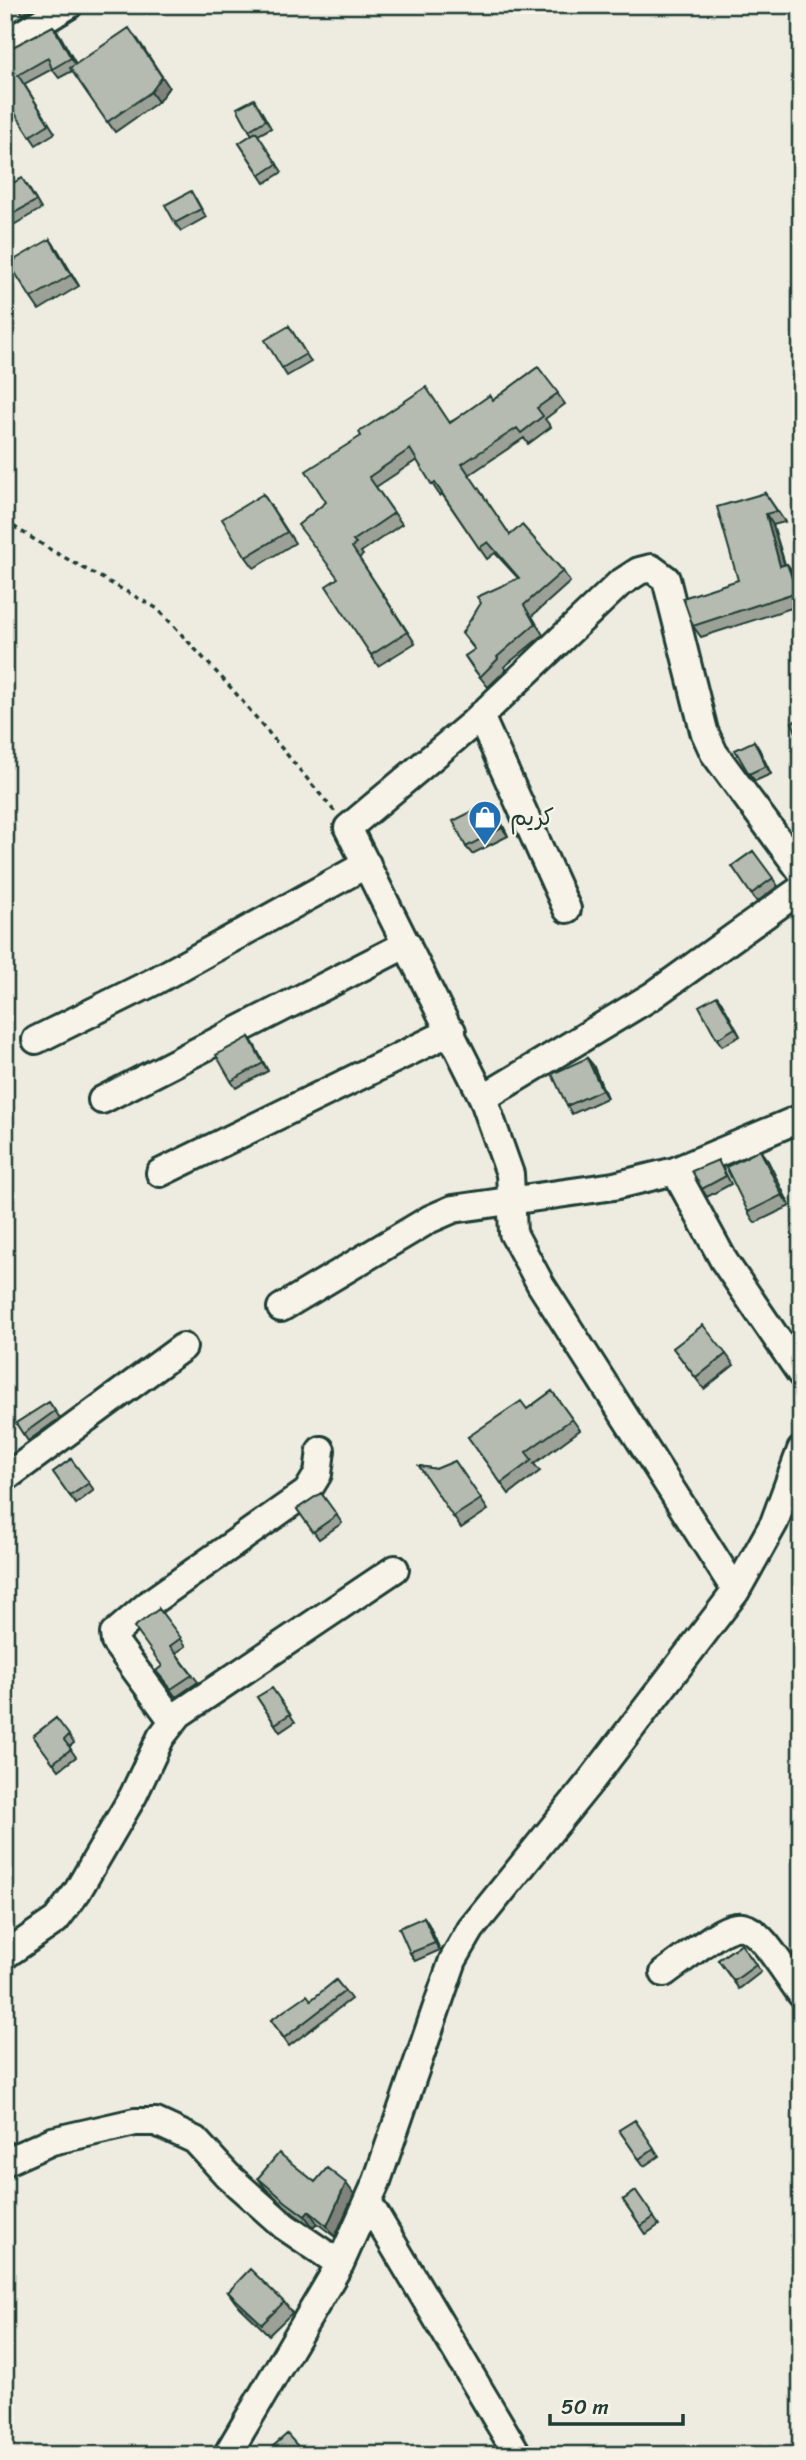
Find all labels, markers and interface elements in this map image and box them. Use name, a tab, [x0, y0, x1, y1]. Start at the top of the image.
place label: كريم	[510, 797, 554, 838]
shop icon: كريم	[466, 798, 504, 847]
scale bar	[550, 2383, 684, 2427]
text: 50 m	[561, 2388, 609, 2426]

